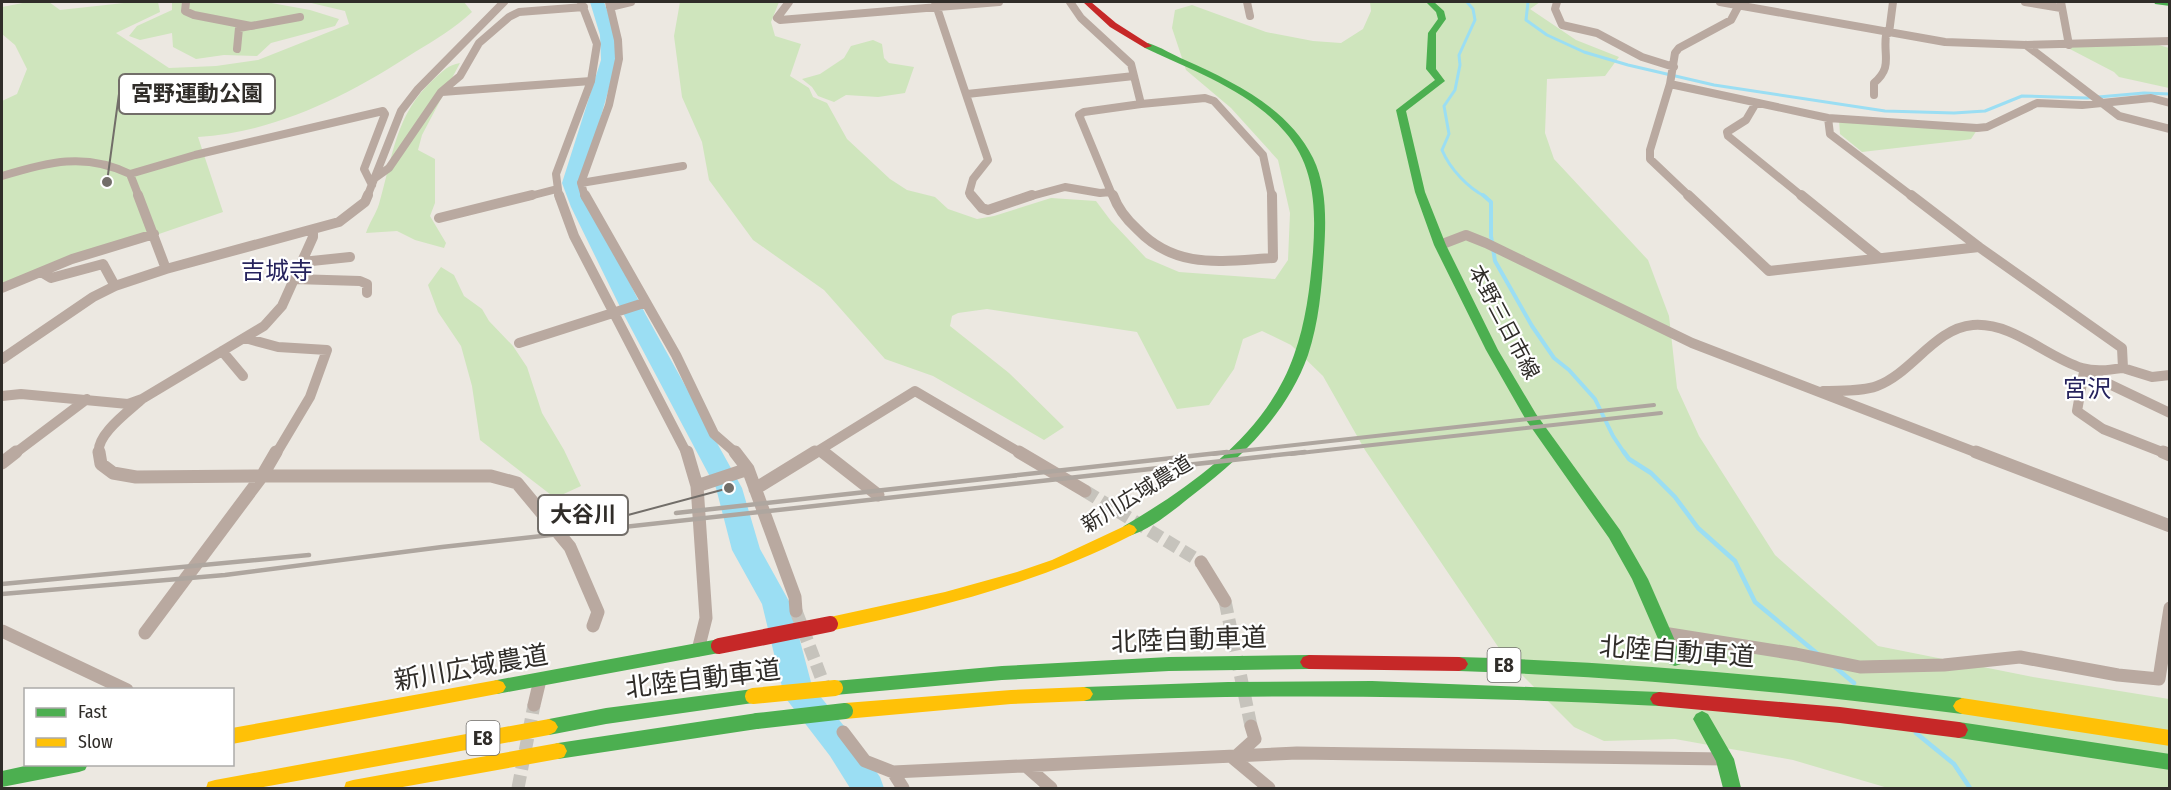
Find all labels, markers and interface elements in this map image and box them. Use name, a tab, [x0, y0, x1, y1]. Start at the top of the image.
callout: 宮野運動公園	[119, 74, 275, 114]
text: 宮野運動公園	[131, 80, 263, 107]
district label: 吉城寺	[241, 257, 313, 285]
street label: 本野三日市線	[1463, 260, 1545, 384]
district label: 宮沢	[2063, 375, 2111, 403]
street label: 新川広域農道	[1077, 450, 1197, 538]
callout: 大谷川	[538, 495, 628, 535]
text: 大谷川	[550, 501, 616, 528]
street label: 北陸自動車道	[1110, 622, 1268, 658]
street label: 北陸自動車道	[1598, 631, 1756, 673]
street label: 新川広域農道	[391, 639, 551, 697]
road number: E8	[1488, 648, 1520, 682]
street label: 北陸自動車道	[624, 654, 782, 704]
legend	[24, 688, 234, 766]
text: Fast	[78, 701, 107, 723]
road number: E8	[466, 721, 500, 755]
text: Slow	[78, 731, 113, 753]

